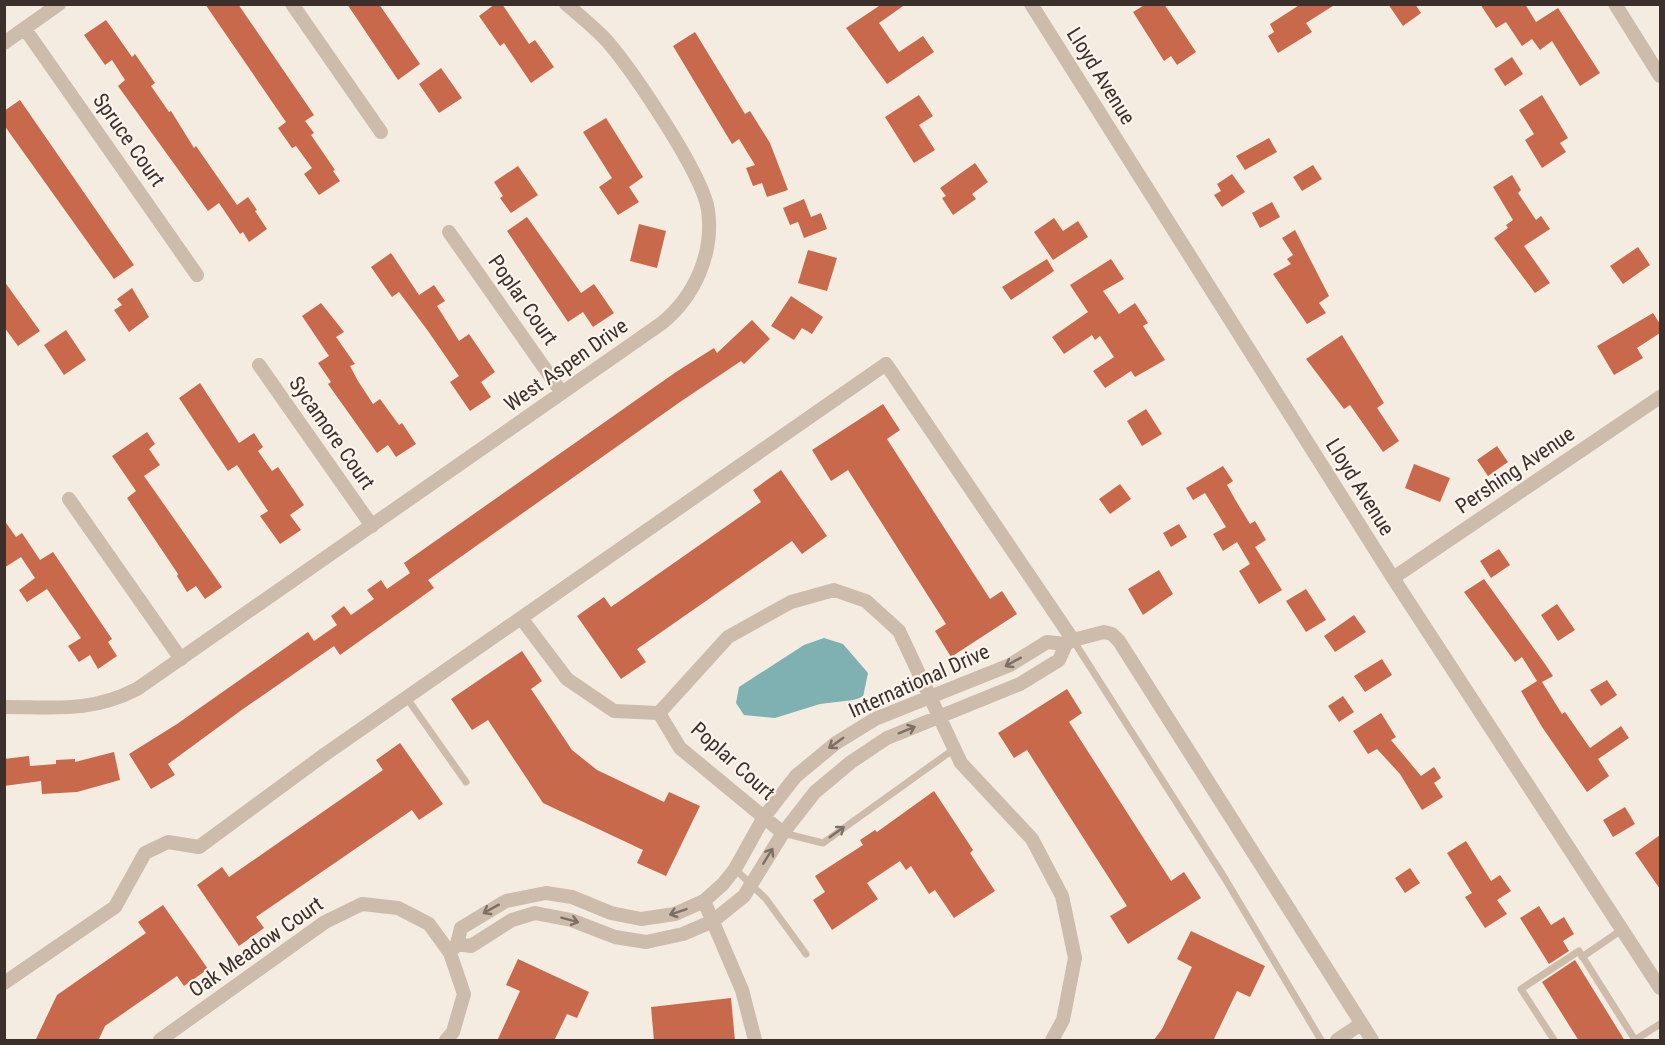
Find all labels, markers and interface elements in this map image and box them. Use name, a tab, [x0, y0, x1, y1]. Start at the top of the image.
street label: Lloyd Avenue	[1062, 23, 1140, 129]
street label: Spruce Court	[88, 89, 170, 191]
street label: Poplar Court	[483, 250, 563, 350]
street label: West Aspen Drive	[500, 314, 632, 416]
street label: Sycamore Court	[284, 372, 380, 494]
street label: Pershing Avenue	[1451, 421, 1579, 519]
street label: Lloyd Avenue	[1321, 434, 1399, 540]
street label: International Drive	[845, 639, 993, 723]
one-way arrow	[1005, 656, 1022, 668]
street label: Poplar Court	[686, 717, 780, 805]
one-way arrow	[898, 724, 916, 735]
one-way arrow	[829, 737, 845, 749]
one-way arrow	[829, 826, 845, 839]
one-way arrow	[763, 848, 775, 865]
street label: Oak Meadow Court	[184, 892, 328, 1002]
one-way arrow	[483, 903, 500, 915]
one-way arrow	[669, 907, 688, 918]
one-way arrow	[560, 915, 579, 927]

